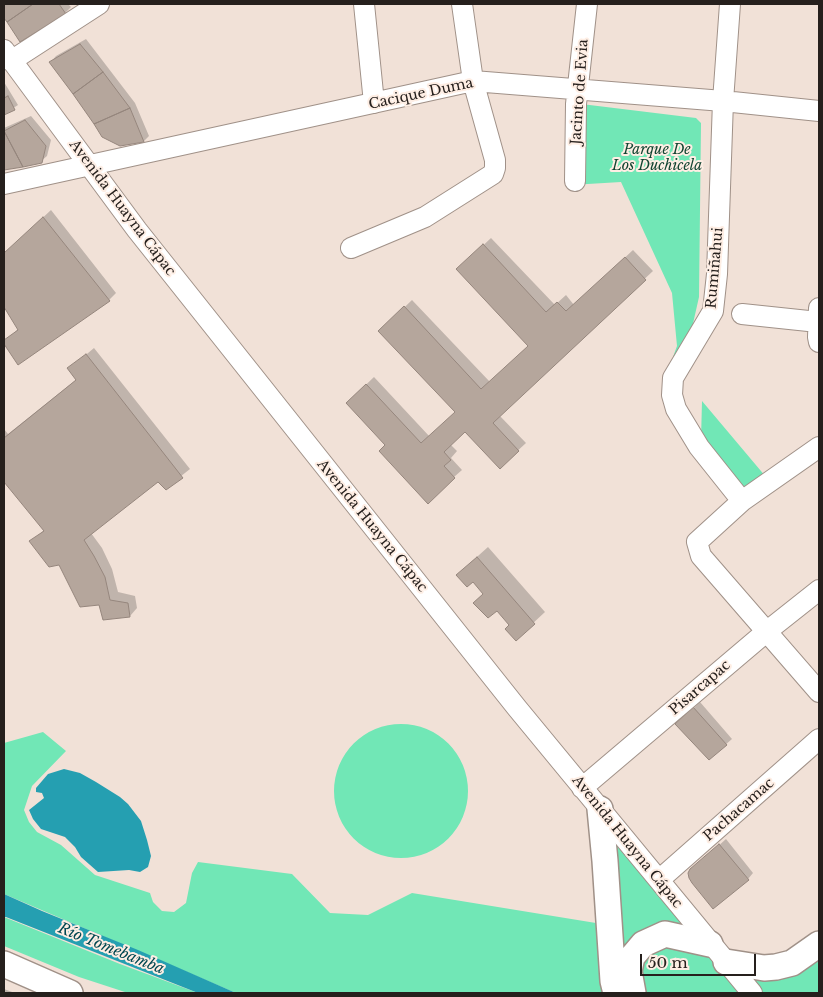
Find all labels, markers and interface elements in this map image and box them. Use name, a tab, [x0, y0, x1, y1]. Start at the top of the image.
street label: Jacinto de Evia	[568, 39, 592, 145]
street label: Cacique Duma	[367, 75, 475, 113]
street label: Avenida Huayna Cápac	[65, 137, 179, 279]
park label: Parque De Los Duchicela	[612, 142, 702, 174]
street label: Rumiñahui	[703, 227, 727, 309]
street label: Avenida Huayna Cápac	[313, 456, 431, 596]
street label: Pisarcapac	[666, 657, 734, 719]
street label: Avenida Huayna Cápac	[568, 772, 686, 912]
street label: Pachacamac	[700, 775, 778, 845]
water label: Río Tomebamba	[55, 920, 167, 978]
scale bar	[643, 944, 759, 976]
text: 50 m	[648, 953, 688, 972]

